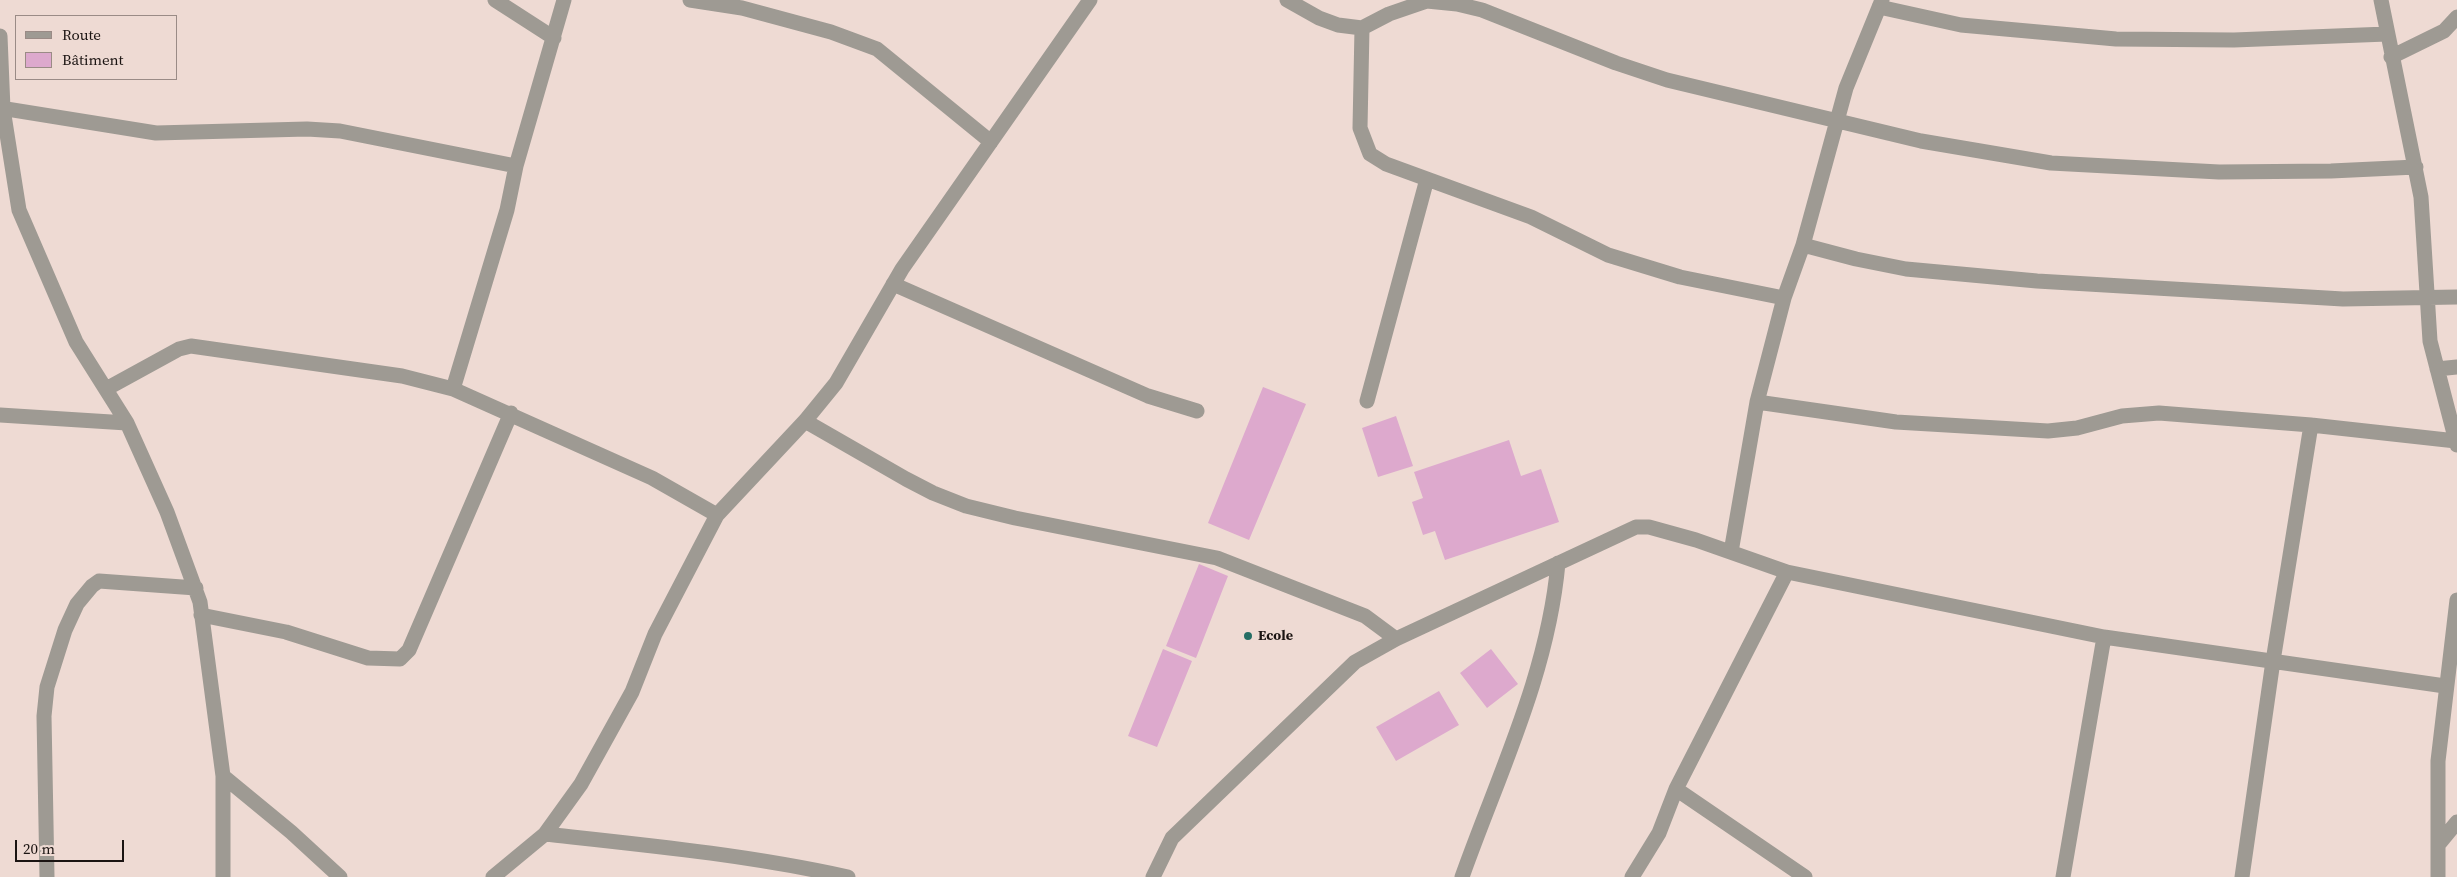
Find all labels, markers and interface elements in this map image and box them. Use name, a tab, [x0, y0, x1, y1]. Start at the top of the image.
legend	[15, 15, 178, 80]
text: Route	[62, 24, 101, 45]
text: Bâtiment	[62, 49, 123, 70]
place label: Ecole	[1258, 628, 1293, 644]
marker: Ecole	[1242, 630, 1254, 642]
scale bar	[18, 830, 126, 862]
text: 20 m	[23, 838, 55, 859]

